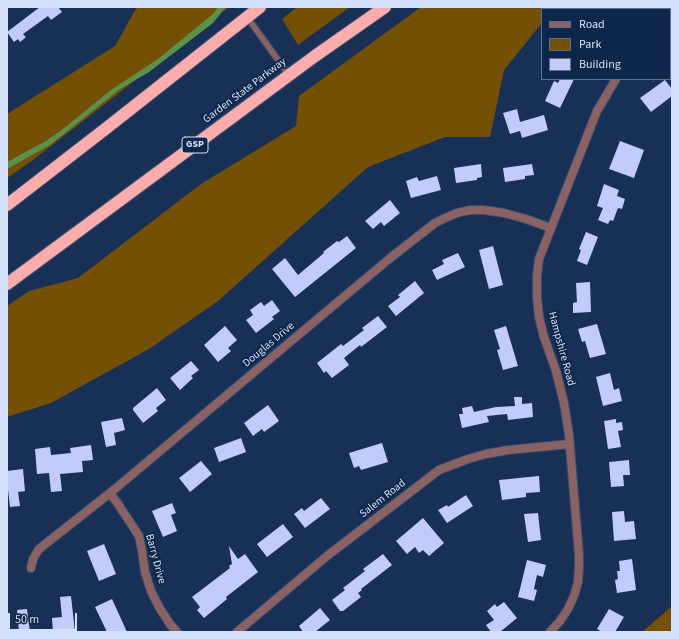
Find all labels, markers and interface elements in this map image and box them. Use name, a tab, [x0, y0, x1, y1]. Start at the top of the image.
legend	[541, 8, 671, 80]
text: Road	[579, 16, 605, 33]
text: Park	[579, 36, 601, 53]
street label: Garden State Parkway	[201, 55, 289, 127]
text: Building	[579, 56, 621, 73]
road number: GSP	[182, 137, 208, 153]
street label: Hampshire Road	[545, 310, 577, 388]
street label: Douglas Drive	[241, 320, 297, 370]
street label: Salem Road	[357, 477, 409, 521]
street label: Barry Drive	[142, 533, 168, 585]
scale bar	[10, 605, 79, 631]
text: 50 m	[15, 611, 39, 628]

